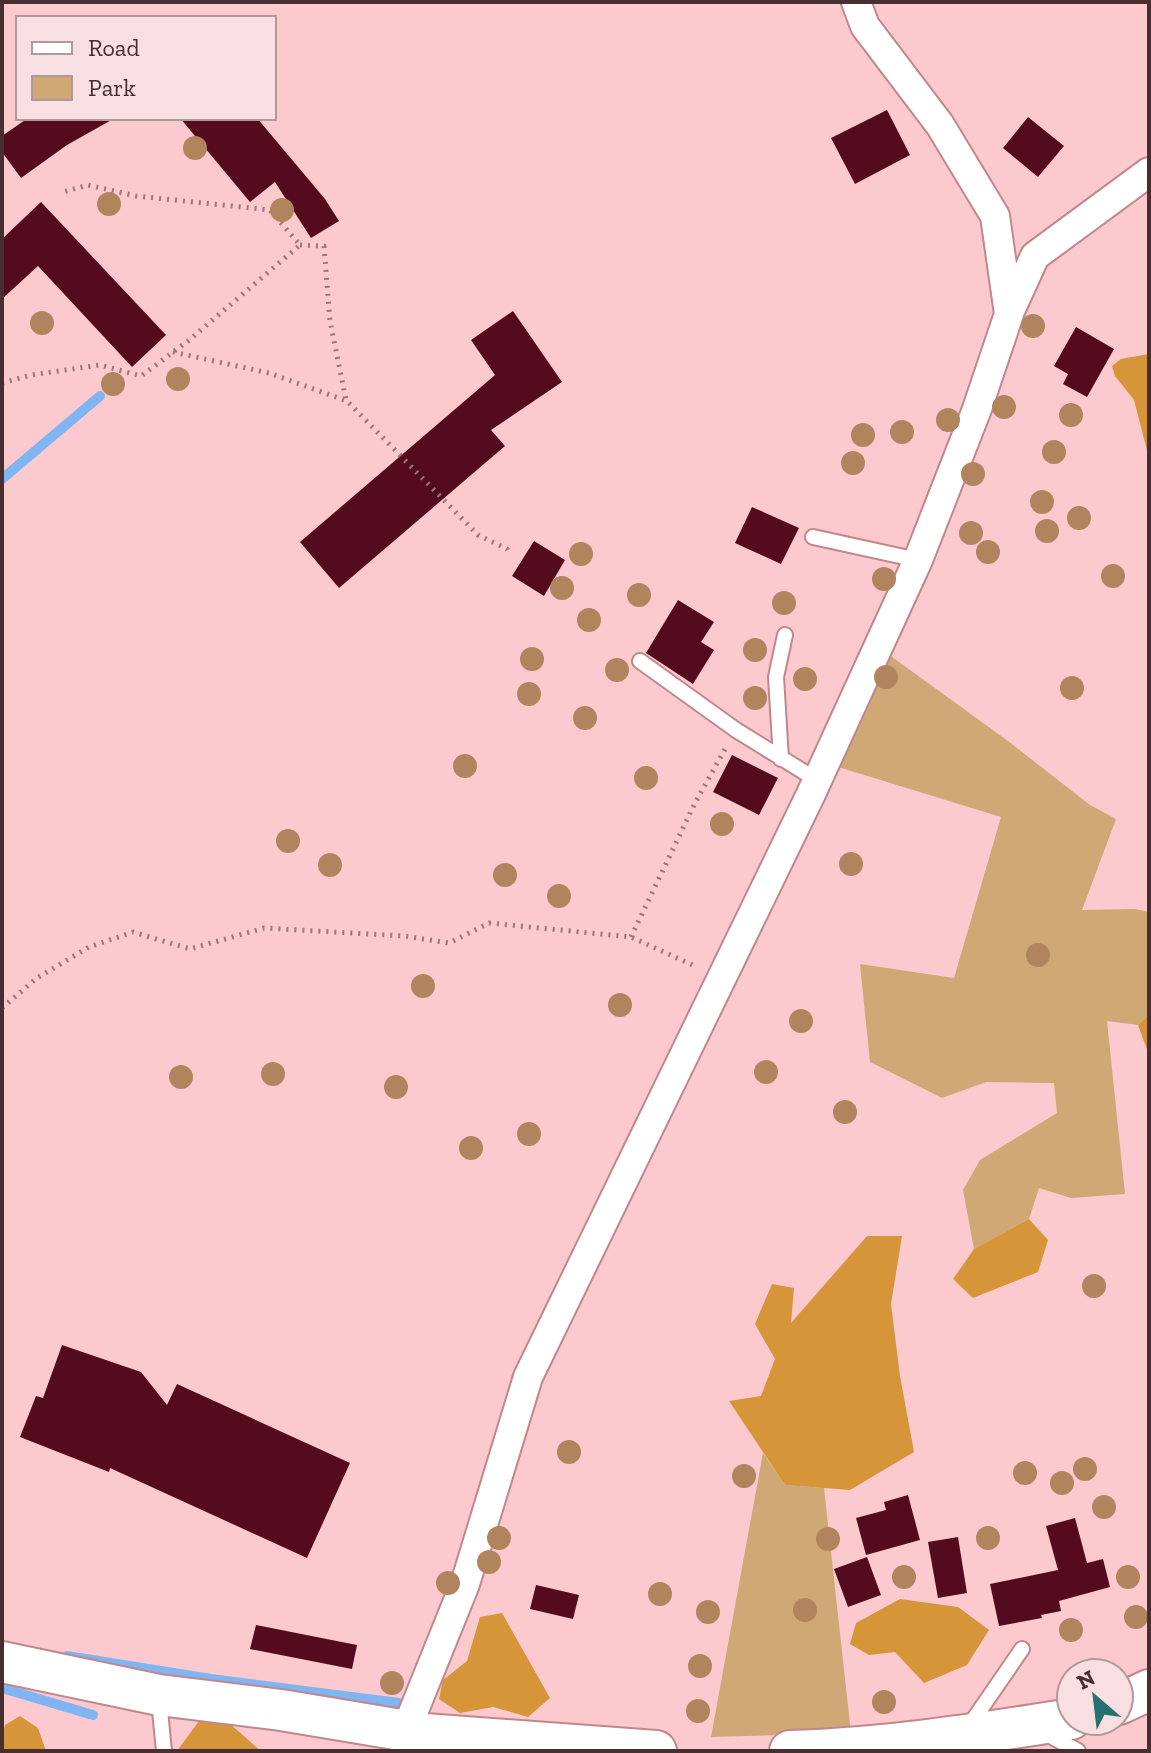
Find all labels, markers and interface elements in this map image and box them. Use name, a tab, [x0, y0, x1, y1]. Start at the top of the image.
legend	[16, 16, 276, 120]
text: Road	[88, 33, 140, 62]
text: Park	[88, 73, 136, 102]
north arrow	[1055, 1657, 1135, 1737]
text: N	[1072, 1664, 1100, 1696]

